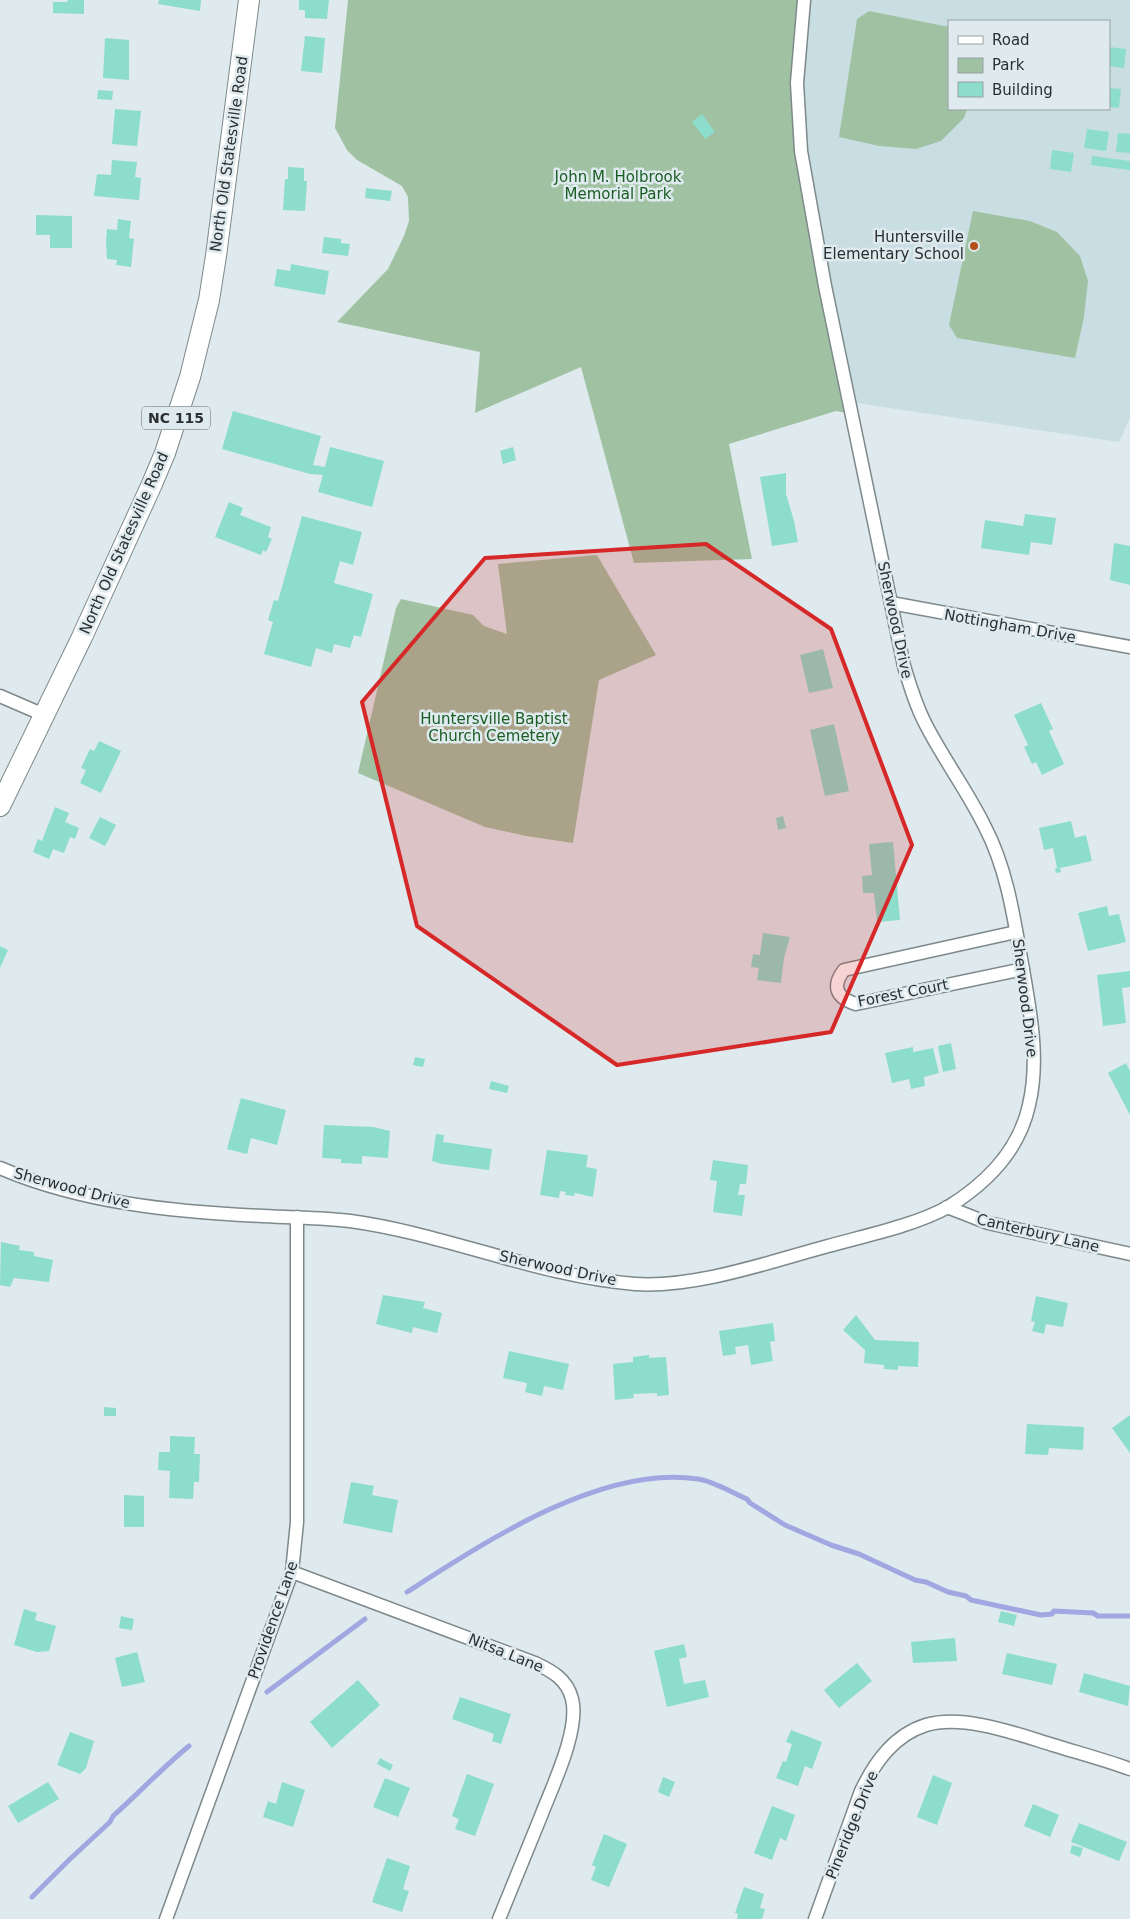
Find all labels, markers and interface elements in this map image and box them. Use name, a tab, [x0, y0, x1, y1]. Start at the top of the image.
legend	[948, 20, 1110, 110]
text: Road	[992, 31, 1030, 49]
street label: North Old Statesville Road	[206, 55, 252, 253]
text: Park	[992, 56, 1025, 74]
text: Building	[992, 81, 1053, 99]
park label: John M. Holbrook Memorial Park	[554, 168, 682, 203]
place label: Huntersville Elementary School	[823, 228, 964, 263]
marker: Huntersville Elementary School	[968, 240, 980, 252]
road number: NC 115	[142, 406, 210, 429]
street label: North Old Statesville Road	[76, 449, 172, 637]
street label: Sherwood Drive	[874, 560, 916, 680]
street label: Nottingham Drive	[943, 606, 1077, 646]
park label: Huntersville Baptist Church Cemetery	[420, 710, 568, 745]
street label: Sherwood Drive	[1009, 938, 1041, 1058]
street label: Forest Court	[856, 975, 950, 1011]
street label: Sherwood Drive	[12, 1164, 132, 1212]
street label: Canterbury Lane	[975, 1210, 1101, 1256]
street label: Sherwood Drive	[498, 1247, 618, 1289]
street label: Providence Lane	[244, 1559, 302, 1681]
street label: Nitsa Lane	[466, 1630, 546, 1676]
street label: Pineridge Drive	[822, 1768, 882, 1882]

